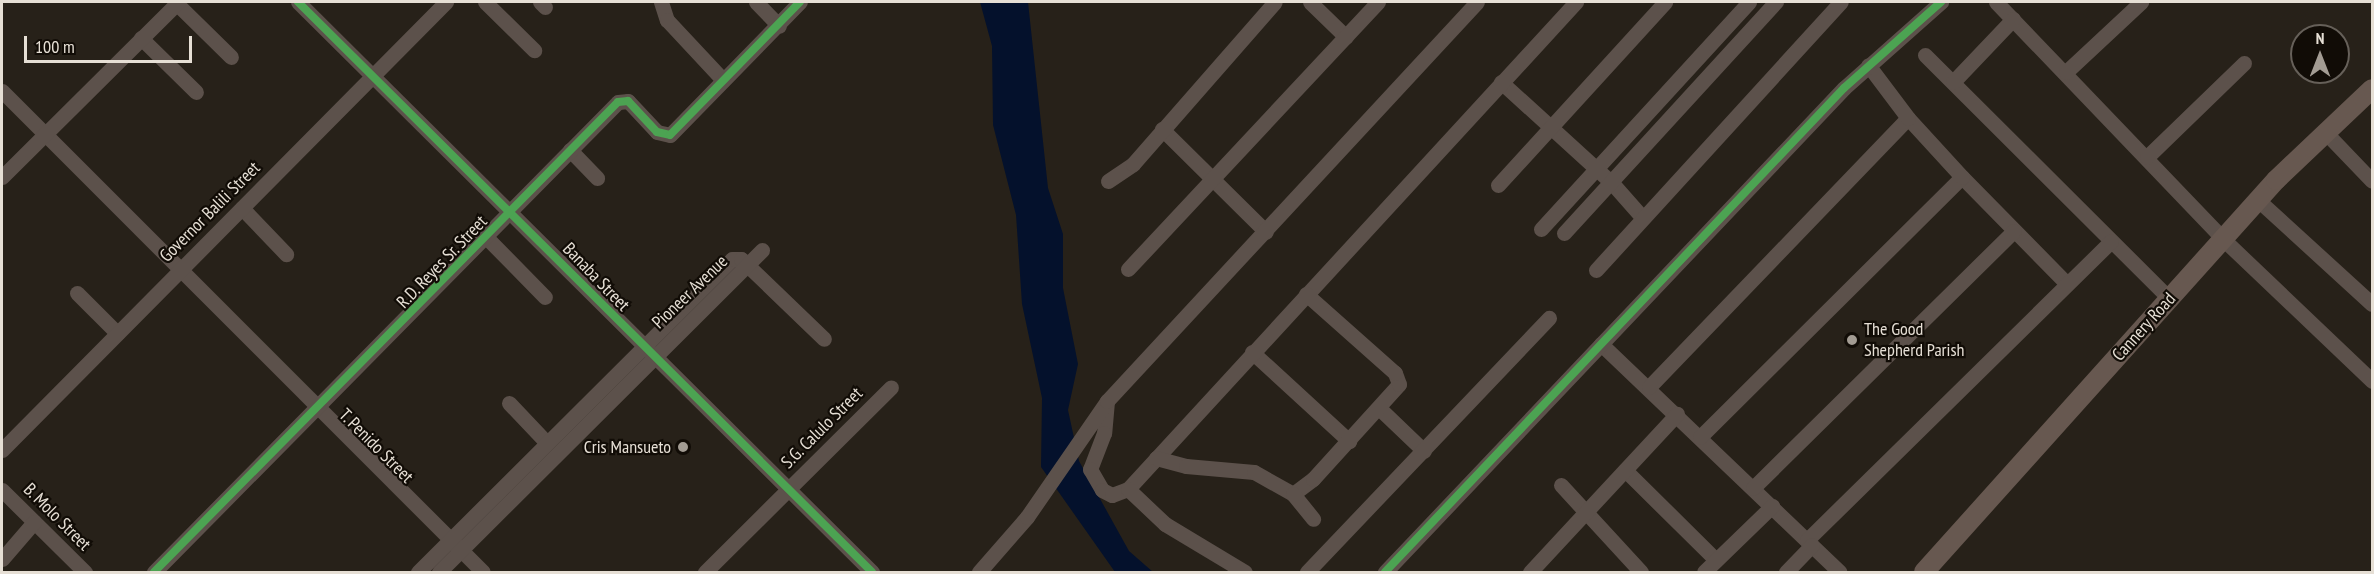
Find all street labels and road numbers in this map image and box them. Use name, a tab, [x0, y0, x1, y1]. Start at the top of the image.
street label: Governor Balili Street	[155, 157, 265, 267]
street label: R.D. Reyes Sr. Street	[391, 210, 493, 314]
street label: Banaba Street	[558, 238, 634, 316]
street label: Pioneer Avenue	[648, 251, 732, 333]
street label: Cannery Road	[2108, 288, 2180, 366]
street label: S.G. Calulo Street	[777, 383, 867, 473]
street label: T. Penido Street	[334, 404, 418, 488]
street label: B. Molo Street	[18, 478, 96, 556]

